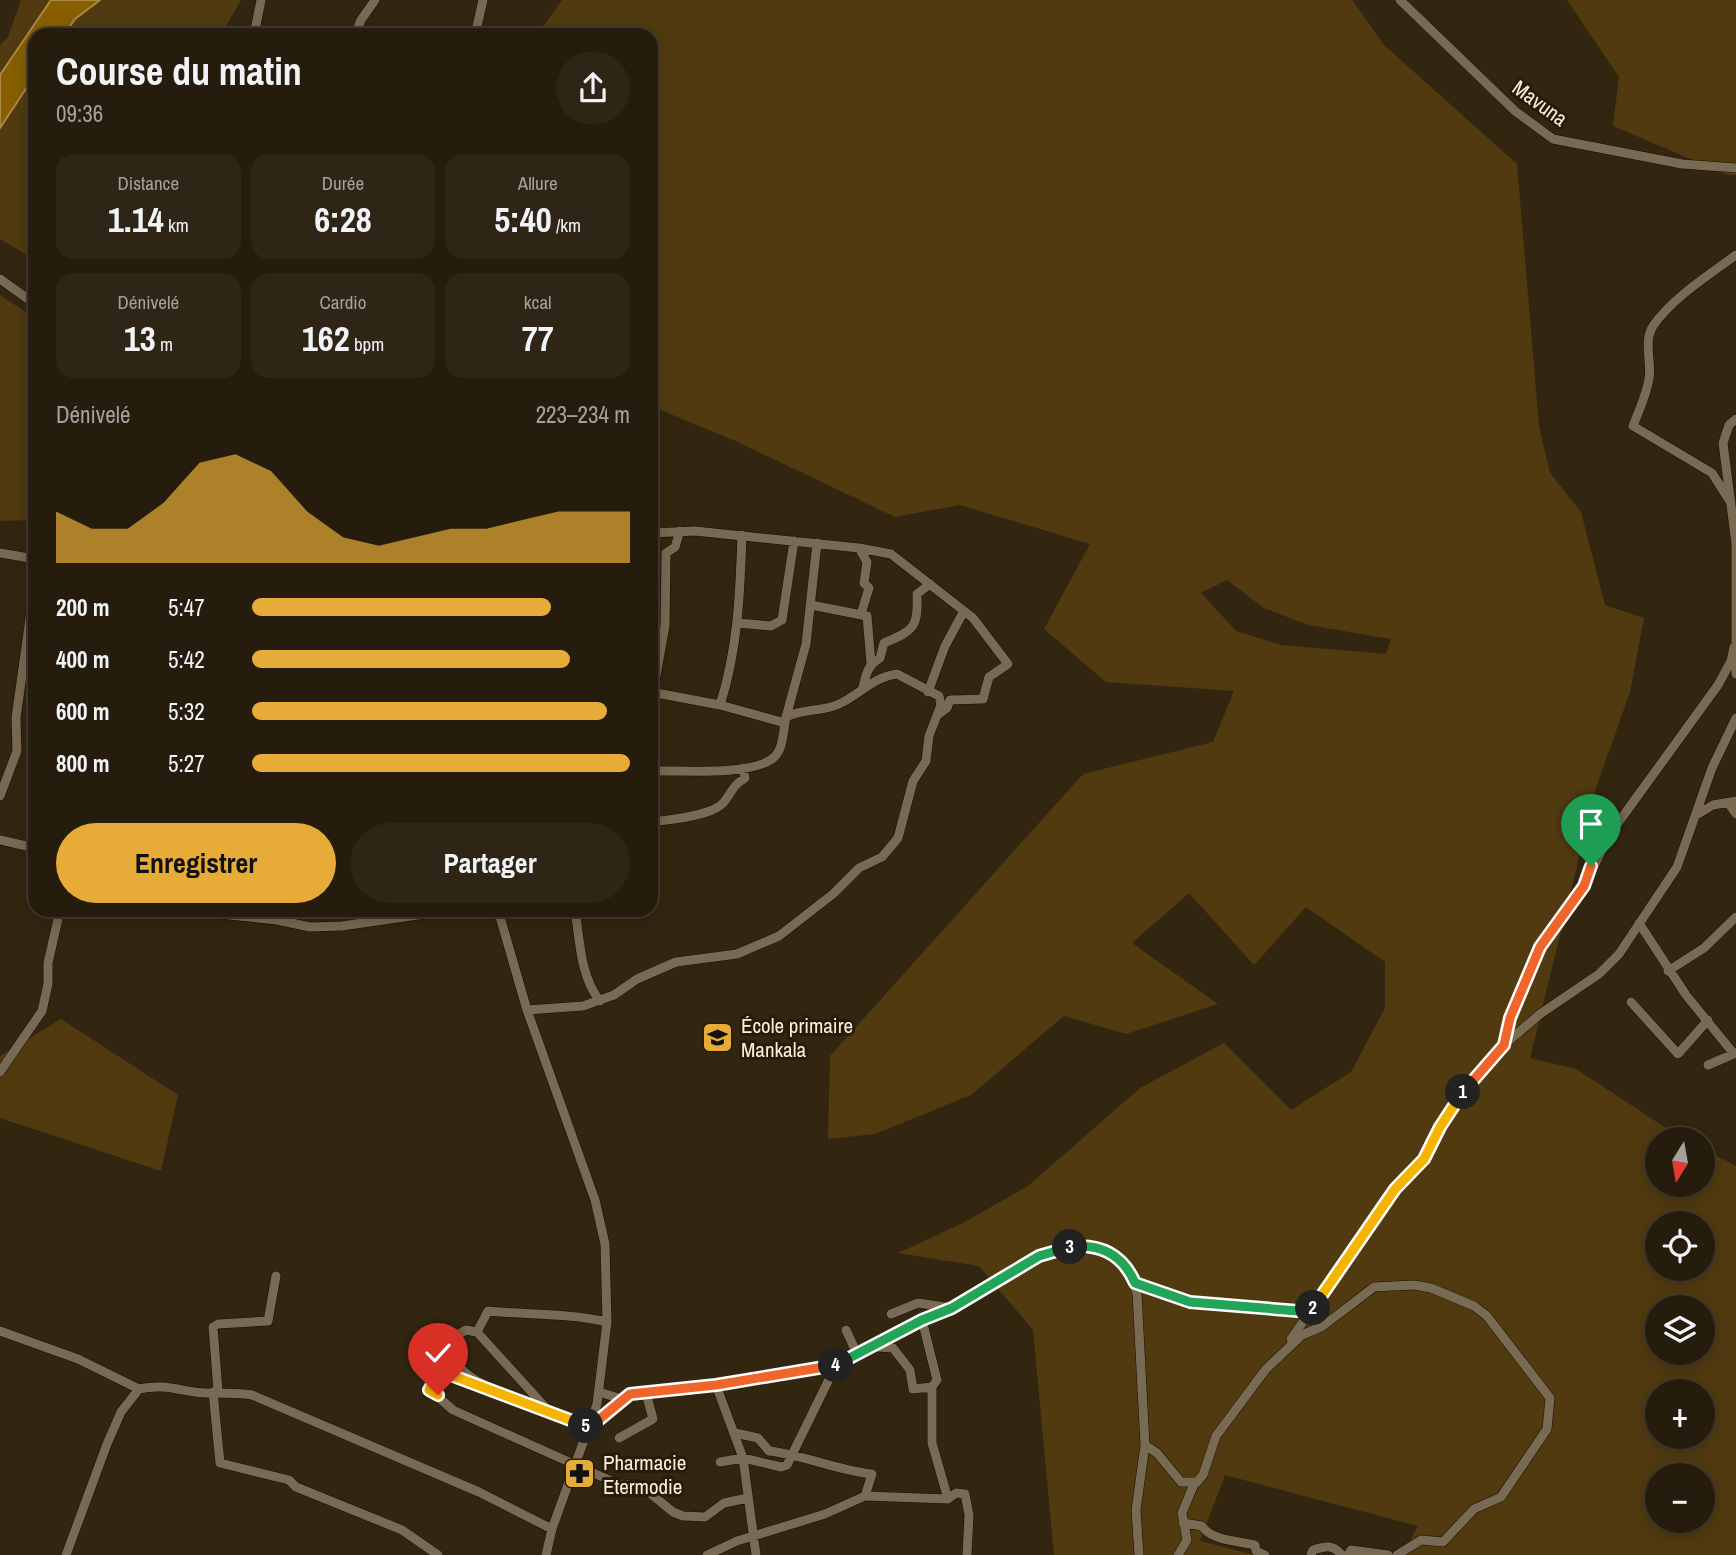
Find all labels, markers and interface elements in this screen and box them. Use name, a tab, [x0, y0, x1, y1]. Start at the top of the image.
text: Course du matin	[56, 46, 302, 97]
button: share	[556, 51, 630, 125]
street label: Mavuna	[1507, 73, 1574, 133]
text: 09:36	[56, 98, 103, 129]
text: Distance	[118, 170, 179, 196]
text: Durée	[322, 170, 364, 196]
text: Allure	[518, 170, 558, 196]
text: 1.14	[108, 196, 164, 243]
text: 6:28	[314, 196, 372, 243]
text: 5:40	[494, 196, 552, 243]
text: km	[164, 212, 189, 238]
text: /km	[552, 212, 581, 238]
text: Dénivelé	[118, 289, 179, 315]
text: Cardio	[320, 289, 366, 315]
text: kcal	[524, 289, 552, 315]
text: 13	[124, 315, 156, 362]
text: 162	[302, 315, 350, 362]
text: 77	[522, 315, 554, 362]
text: m	[156, 331, 173, 357]
text: bpm	[350, 331, 384, 357]
text: Dénivelé	[56, 399, 130, 430]
text: 223–234 m	[536, 399, 630, 430]
text: 200 m	[56, 592, 109, 623]
text: 5:47	[168, 592, 205, 623]
text: 400 m	[56, 644, 109, 675]
text: 5:42	[168, 644, 205, 675]
text: 600 m	[56, 696, 109, 727]
text: 5:32	[168, 696, 205, 727]
text: 800 m	[56, 748, 109, 779]
text: 5:27	[168, 748, 205, 779]
pin	[1561, 794, 1621, 866]
icon: arrive	[1572, 805, 1610, 843]
button: Enregistrer	[56, 823, 336, 903]
button: Partager	[350, 823, 630, 903]
place label: École primaire Mankala	[741, 1011, 853, 1064]
school or university icon: École primaire Mankala	[701, 1020, 735, 1054]
pin: 1	[1446, 1074, 1480, 1110]
text: 1	[1458, 1078, 1467, 1104]
north arrow	[1645, 1127, 1715, 1197]
map controls	[1645, 1127, 1715, 1533]
button: locate	[1645, 1211, 1715, 1281]
pin: 3	[1052, 1230, 1088, 1264]
text: 3	[1065, 1233, 1074, 1259]
pin: 2	[1296, 1290, 1330, 1326]
text: 2	[1308, 1294, 1317, 1320]
button: layers	[1645, 1295, 1715, 1365]
pin	[408, 1323, 468, 1395]
icon: check	[419, 1334, 457, 1372]
pin: 4	[818, 1348, 854, 1382]
text: 4	[831, 1351, 840, 1377]
button: +	[1645, 1379, 1715, 1449]
pin: 5	[568, 1408, 604, 1444]
text: 5	[581, 1412, 590, 1438]
place label: Pharmacie Etermodie	[603, 1448, 686, 1501]
pharmacy icon: Pharmacie Etermodie	[563, 1457, 597, 1491]
button: −	[1645, 1463, 1715, 1533]

